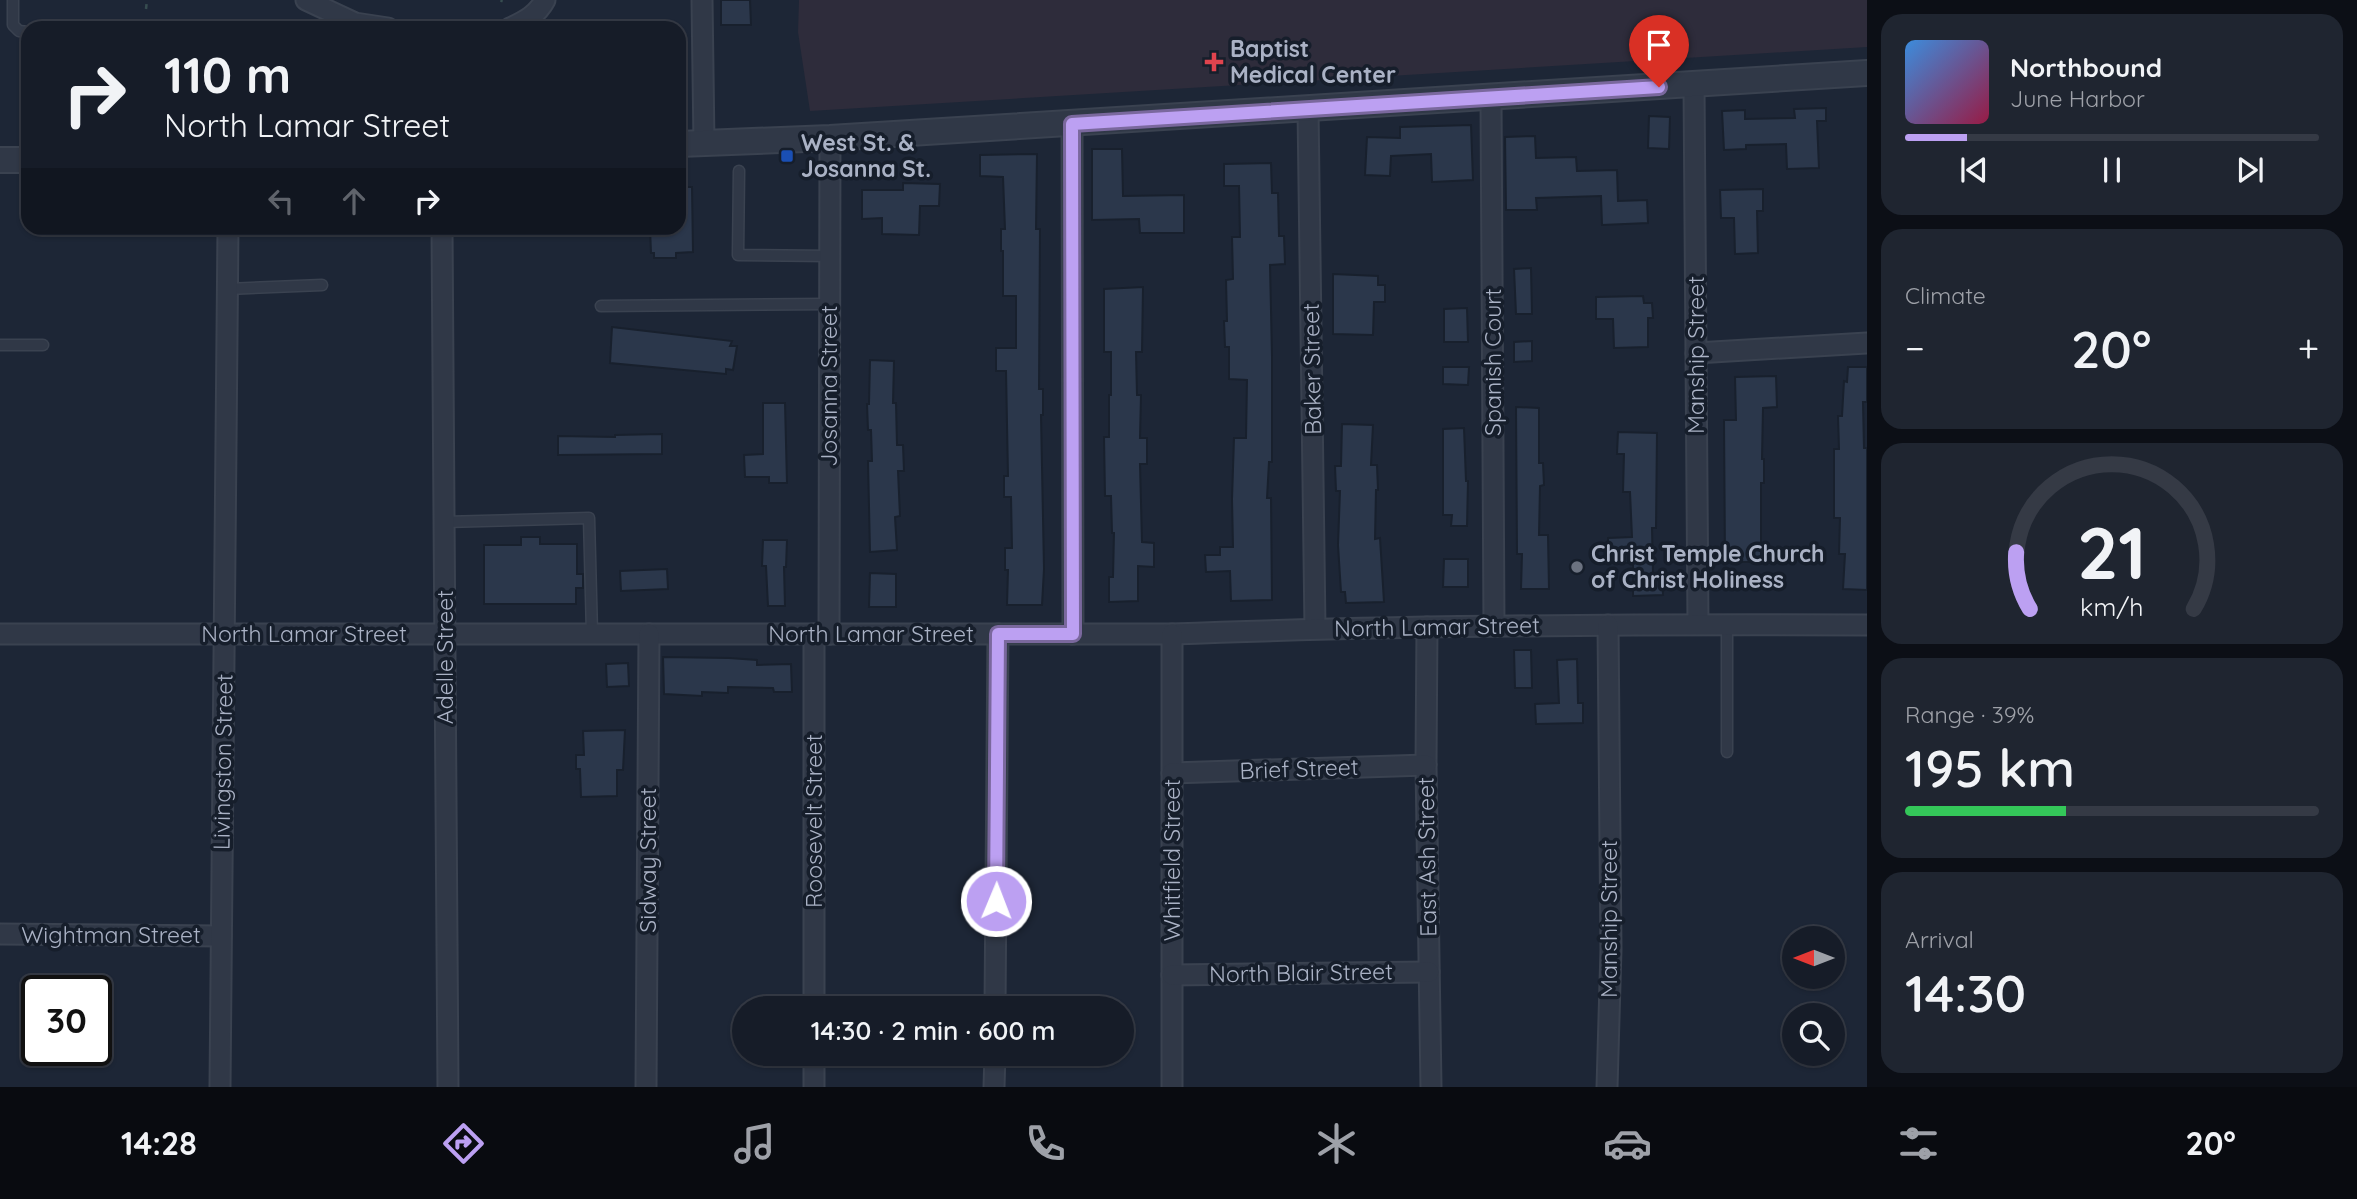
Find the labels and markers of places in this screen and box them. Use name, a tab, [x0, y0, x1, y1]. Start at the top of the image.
pin	[1629, 15, 1689, 87]
place label: Baptist Medical Center	[1230, 34, 1396, 89]
marker: Baptist Medical Center	[1204, 52, 1224, 72]
place label: West St. & Josanna St.	[801, 128, 931, 183]
marker: West St. & Josanna St.	[779, 148, 795, 164]
place label: Christ Temple Church of Christ Holiness	[1591, 539, 1824, 594]
marker: Christ Temple Church of Christ Holiness	[1569, 559, 1585, 575]

